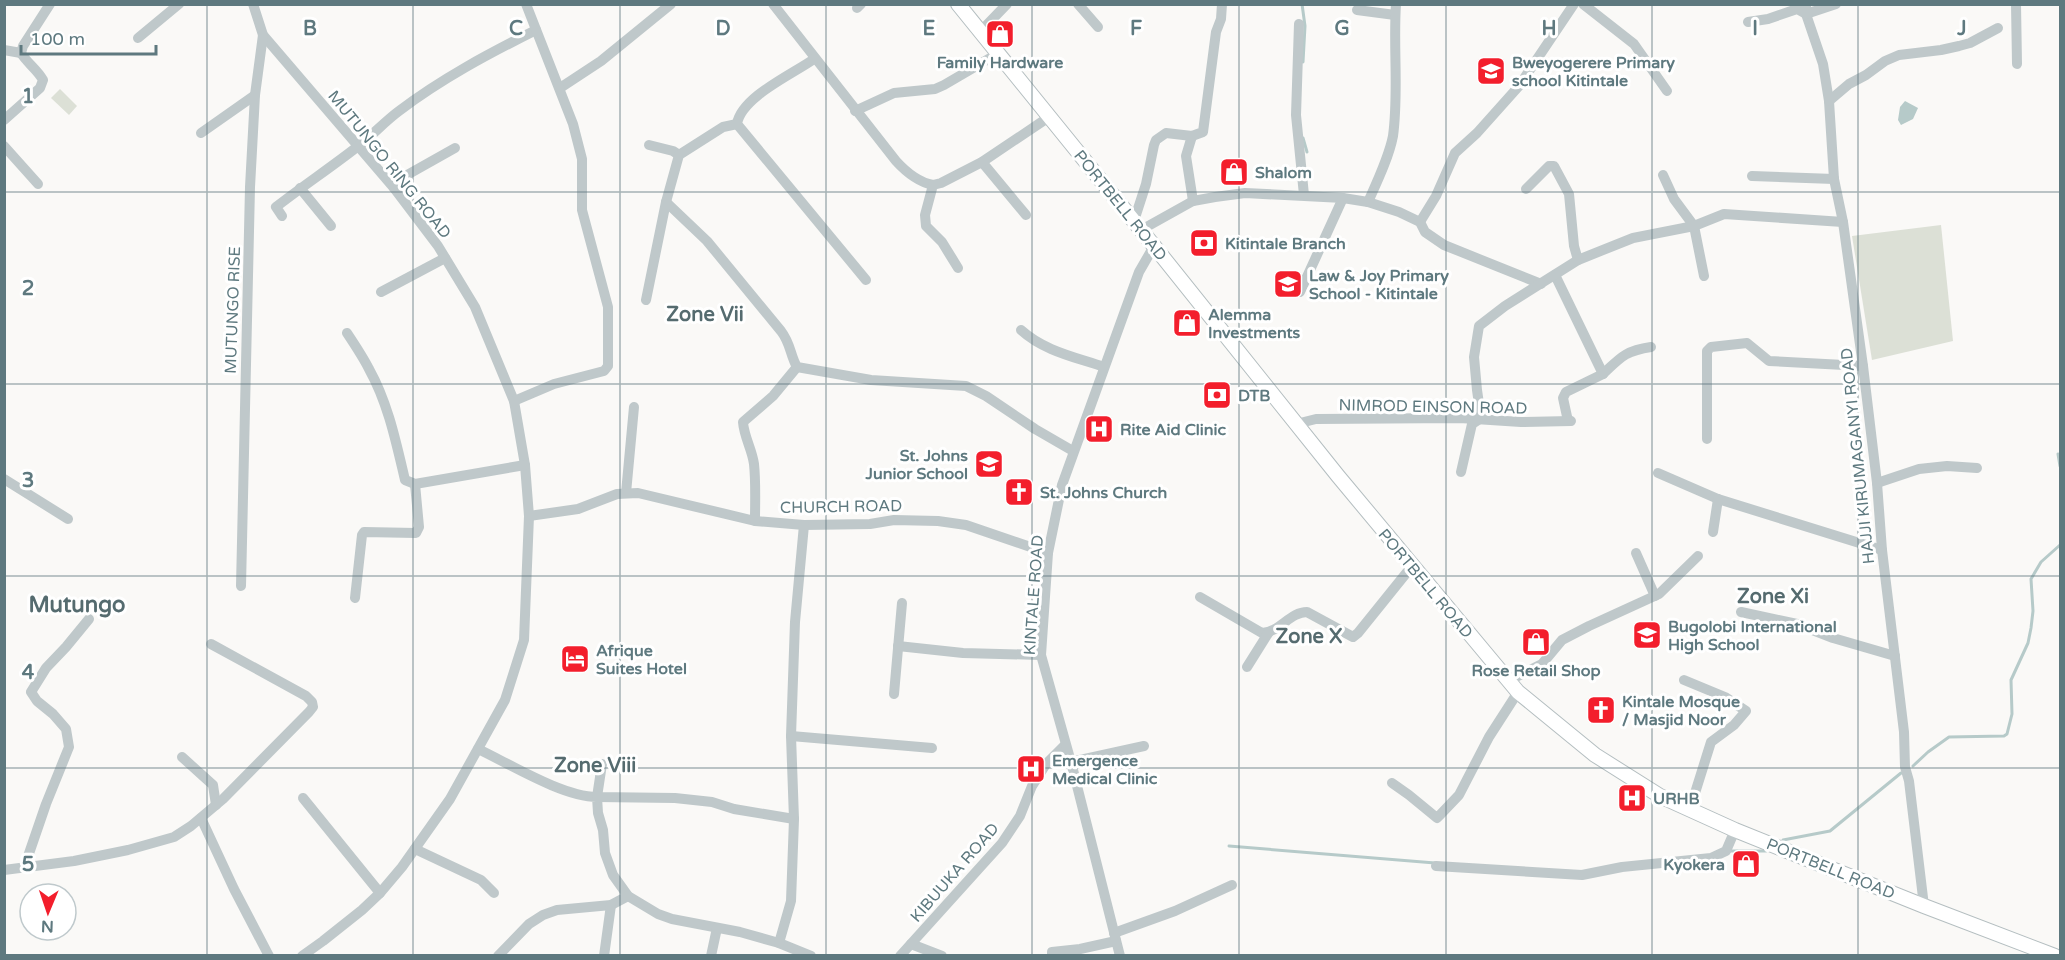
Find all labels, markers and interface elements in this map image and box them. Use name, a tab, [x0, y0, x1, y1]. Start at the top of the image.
text: B	[303, 17, 317, 41]
text: C	[509, 17, 523, 41]
text: D	[715, 17, 731, 41]
text: E	[923, 17, 936, 41]
text: F	[1130, 17, 1142, 41]
text: G	[1334, 17, 1350, 41]
text: H	[1541, 17, 1557, 41]
text: I	[1752, 17, 1758, 41]
text: J	[1956, 17, 1967, 41]
scale bar	[21, 18, 156, 56]
shop icon: Family Hardware	[984, 18, 1016, 50]
text: 100 m	[30, 28, 85, 50]
place label: Family Hardware	[937, 53, 1063, 73]
place label: Bweyogerere Primary school Kitintale	[1512, 53, 1675, 91]
school or university icon: Bweyogerere Primary school Kitintale	[1475, 55, 1507, 87]
text: 1	[22, 85, 34, 109]
street label: MUTUNGO RING ROAD	[323, 87, 455, 243]
street label: PORTBELL ROAD	[1069, 146, 1171, 265]
shop icon: Shalom	[1218, 156, 1250, 188]
place label: Shalom	[1255, 163, 1312, 183]
bank icon: Kitintale Branch	[1188, 227, 1220, 259]
place label: Kitintale Branch	[1225, 234, 1346, 254]
street label: MUTUNGO RISE	[221, 246, 245, 374]
place label: Law & Joy Primary School - Kitintale	[1309, 266, 1449, 304]
school or university icon: Law & Joy Primary School - Kitintale	[1272, 268, 1304, 300]
text: 2	[22, 277, 34, 301]
district label: Zone Vii	[666, 303, 744, 327]
place label: Alemma Investments	[1208, 305, 1301, 343]
shop icon: Alemma Investments	[1171, 307, 1203, 339]
street label: HAJJI KIRUMAGANYI ROAD	[1837, 347, 1879, 565]
bank icon: DTB	[1201, 379, 1233, 411]
place label: DTB	[1238, 386, 1270, 406]
street label: NIMROD EINSON ROAD	[1338, 395, 1528, 419]
hospital icon: Rite Aid Clinic	[1083, 413, 1115, 445]
place label: Rite Aid Clinic	[1120, 420, 1226, 440]
place label: St. Johns Junior School	[864, 446, 968, 484]
school or university icon: St. Johns Junior School	[973, 448, 1005, 480]
text: 3	[22, 469, 34, 493]
church icon: St. Johns Church	[1003, 476, 1035, 508]
place label: St. Johns Church	[1040, 483, 1167, 503]
street label: CHURCH ROAD	[780, 496, 902, 518]
street label: PORTBELL ROAD	[1374, 525, 1477, 642]
street label: KINTALE ROAD	[1020, 534, 1048, 656]
district label: Zone Xi	[1737, 585, 1809, 609]
district label: Mutungo	[29, 592, 125, 618]
place label: Bugolobi International High School	[1668, 617, 1837, 655]
school or university icon: Bugolobi International High School	[1631, 619, 1663, 651]
district label: Zone X	[1275, 625, 1343, 649]
shop icon: Rose Retail Shop	[1520, 626, 1552, 658]
place label: Afrique Suites Hotel	[596, 641, 687, 679]
hotel icon: Afrique Suites Hotel	[559, 643, 591, 675]
text: 4	[22, 661, 35, 685]
place label: Rose Retail Shop	[1472, 661, 1601, 681]
place label: Kintale Mosque / Masjid Noor	[1622, 692, 1740, 730]
church icon: Kintale Mosque / Masjid Noor	[1585, 694, 1617, 726]
place label: Emergence Medical Clinic	[1052, 751, 1158, 789]
hospital icon: Emergence Medical Clinic	[1015, 753, 1047, 785]
district label: Zone Viii	[554, 754, 636, 778]
hospital icon: URHB	[1616, 782, 1648, 814]
place label: URHB	[1653, 789, 1700, 809]
street label: KIBUUKA ROAD	[906, 819, 1003, 926]
street label: PORTBELL ROAD	[1763, 834, 1898, 904]
shop icon: Kyokera	[1730, 848, 1762, 880]
text: 5	[22, 853, 34, 877]
place label: Kyokera	[1663, 855, 1725, 875]
north arrow	[18, 882, 78, 942]
text: N	[41, 916, 54, 936]

